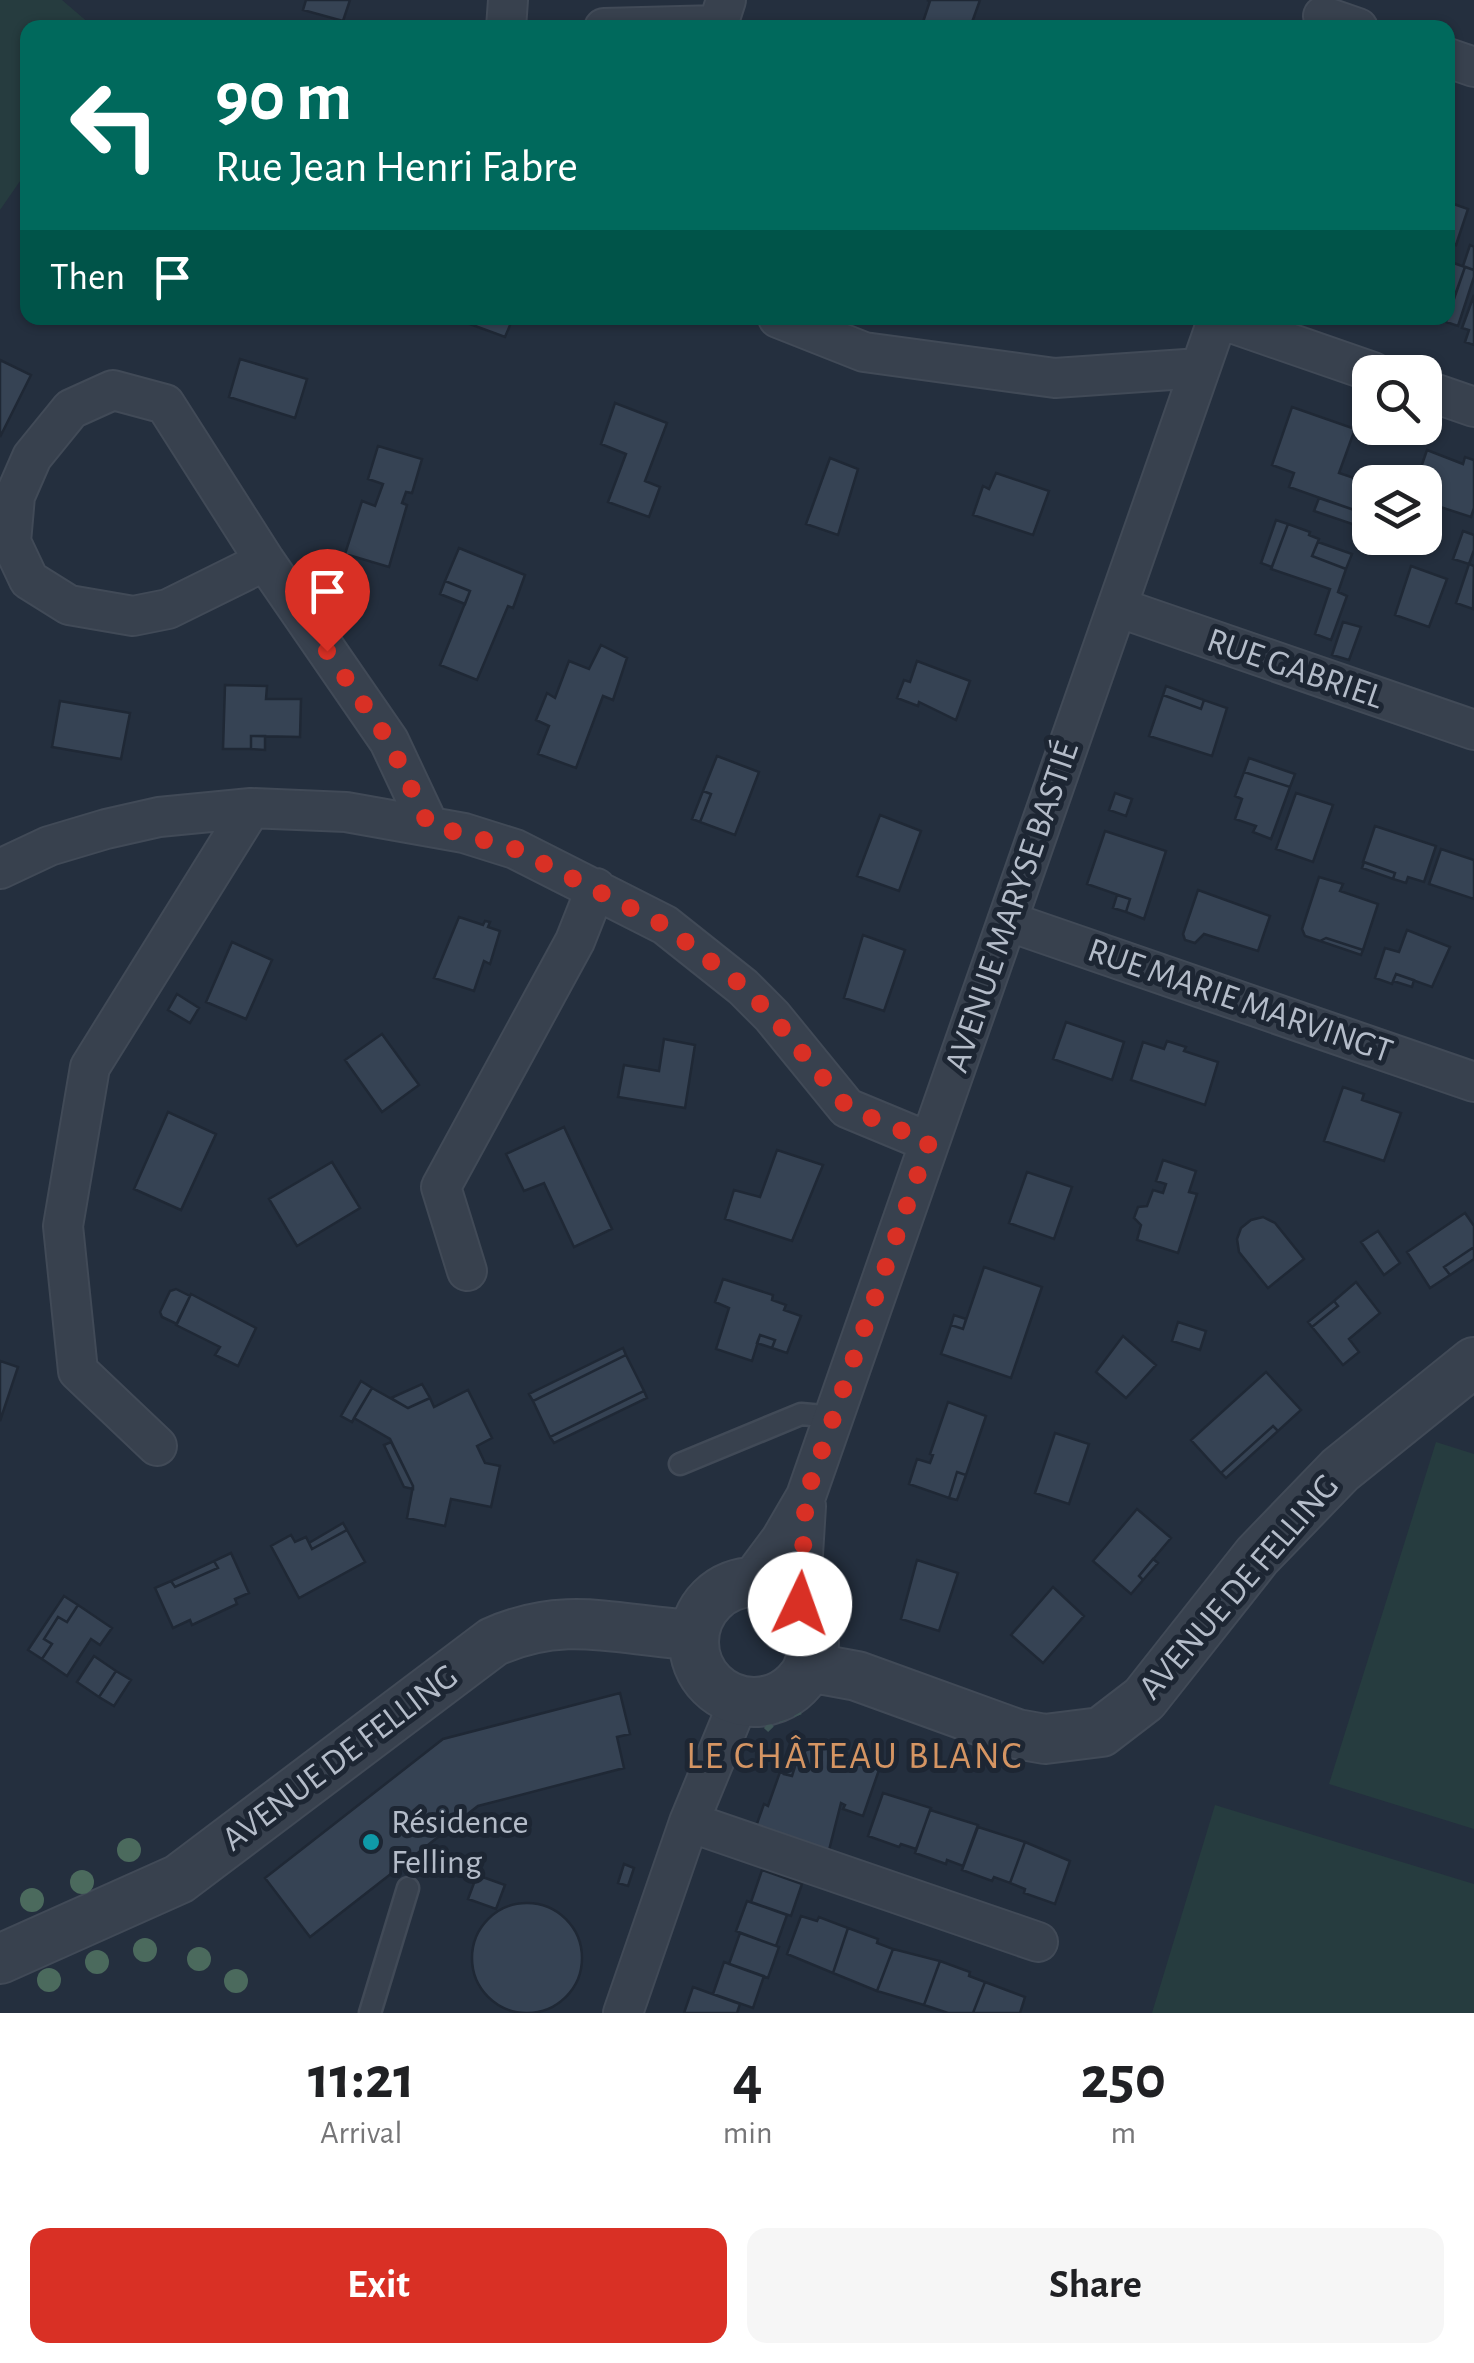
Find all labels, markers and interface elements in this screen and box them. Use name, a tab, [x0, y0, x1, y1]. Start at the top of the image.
icon: left	[50, 60, 180, 190]
text: 90 m	[215, 63, 352, 133]
text: Rue Jean Henri Fabre	[215, 145, 578, 190]
icon: arrive	[145, 250, 200, 305]
text: Then	[50, 259, 125, 297]
map controls	[1352, 355, 1442, 555]
button: search	[1352, 355, 1442, 445]
button: layers	[1352, 465, 1442, 555]
pin	[285, 549, 370, 652]
icon: arrive	[300, 564, 355, 619]
street label: RUE GABRIEL	[1203, 623, 1388, 716]
street label: AVENUE MARYSE BASTIÉ	[937, 737, 1085, 1077]
street label: RUE MARIE MARVINGT	[1083, 932, 1397, 1070]
street label: AVENUE DE FELLING	[1132, 1468, 1346, 1706]
position arrow	[748, 1552, 852, 1656]
street label: AVENUE DE FELLING	[216, 1658, 464, 1858]
district label: LE CHÂTEAU BLANC	[686, 1735, 1024, 1776]
place label: Résidence Felling	[391, 1805, 529, 1880]
marker: Résidence Felling	[360, 1831, 382, 1853]
text: 11:21	[308, 2049, 415, 2109]
text: 4	[733, 2049, 763, 2109]
text: 250	[1081, 2049, 1166, 2109]
text: Arrival	[320, 2117, 403, 2149]
text: min	[723, 2117, 773, 2149]
text: m	[1111, 2117, 1136, 2149]
button: Exit	[30, 2228, 727, 2343]
button: Share	[747, 2228, 1444, 2343]

